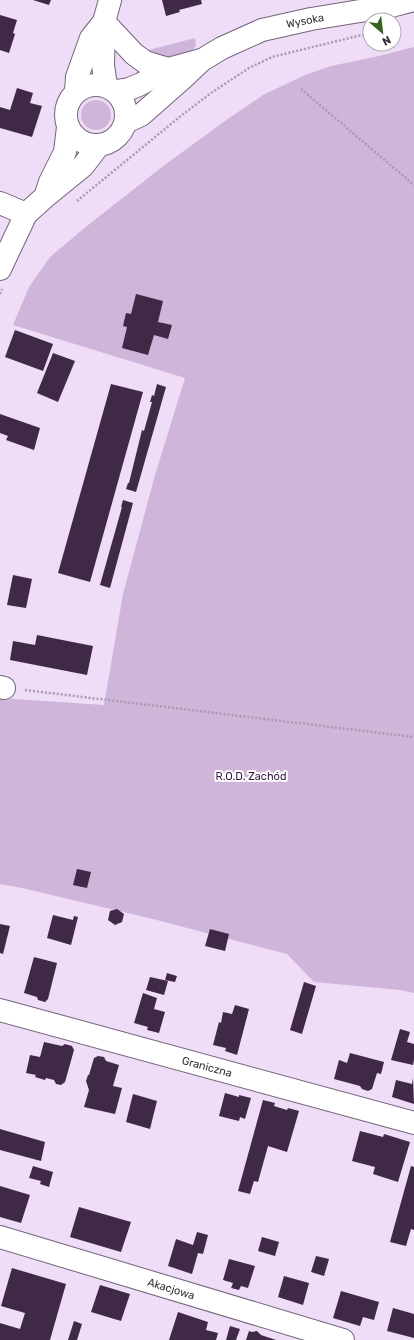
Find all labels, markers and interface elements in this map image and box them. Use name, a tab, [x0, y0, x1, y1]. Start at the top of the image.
street label: Wysoka	[285, 11, 325, 31]
north arrow	[362, 12, 402, 52]
text: N	[380, 33, 393, 48]
park label: R.O.D. Zachód	[216, 770, 286, 783]
street label: Graniczna	[180, 1054, 234, 1080]
street label: Akacjowa	[146, 1276, 196, 1302]

